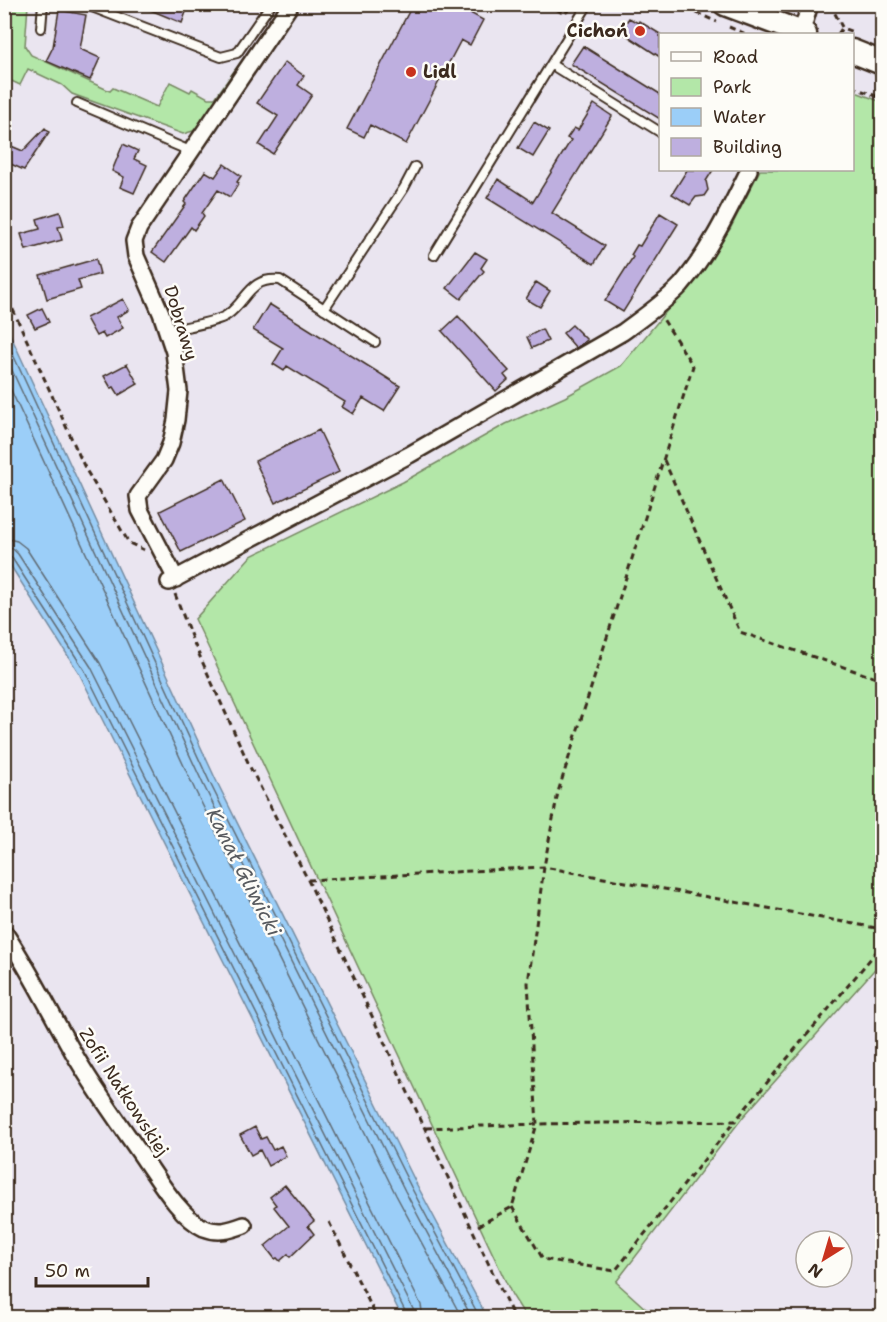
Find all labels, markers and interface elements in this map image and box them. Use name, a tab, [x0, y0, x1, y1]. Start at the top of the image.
place label: Cichoń	[567, 19, 628, 43]
marker: Cichoń	[633, 24, 647, 38]
legend	[659, 33, 854, 171]
text: Road	[713, 45, 758, 69]
place label: Lidl	[423, 60, 456, 84]
marker: Lidl	[404, 65, 418, 79]
text: Park	[713, 75, 752, 99]
text: Water	[713, 105, 766, 129]
text: Building	[713, 135, 782, 159]
street label: Dobrawy	[158, 283, 204, 363]
water label: Kanał Gliwicki	[201, 804, 288, 941]
street label: Zofii Nałkowskiej	[73, 1023, 175, 1161]
north arrow	[794, 1229, 854, 1289]
scale bar	[36, 1250, 148, 1288]
text: N	[804, 1258, 827, 1283]
text: 50 m	[45, 1259, 90, 1283]

